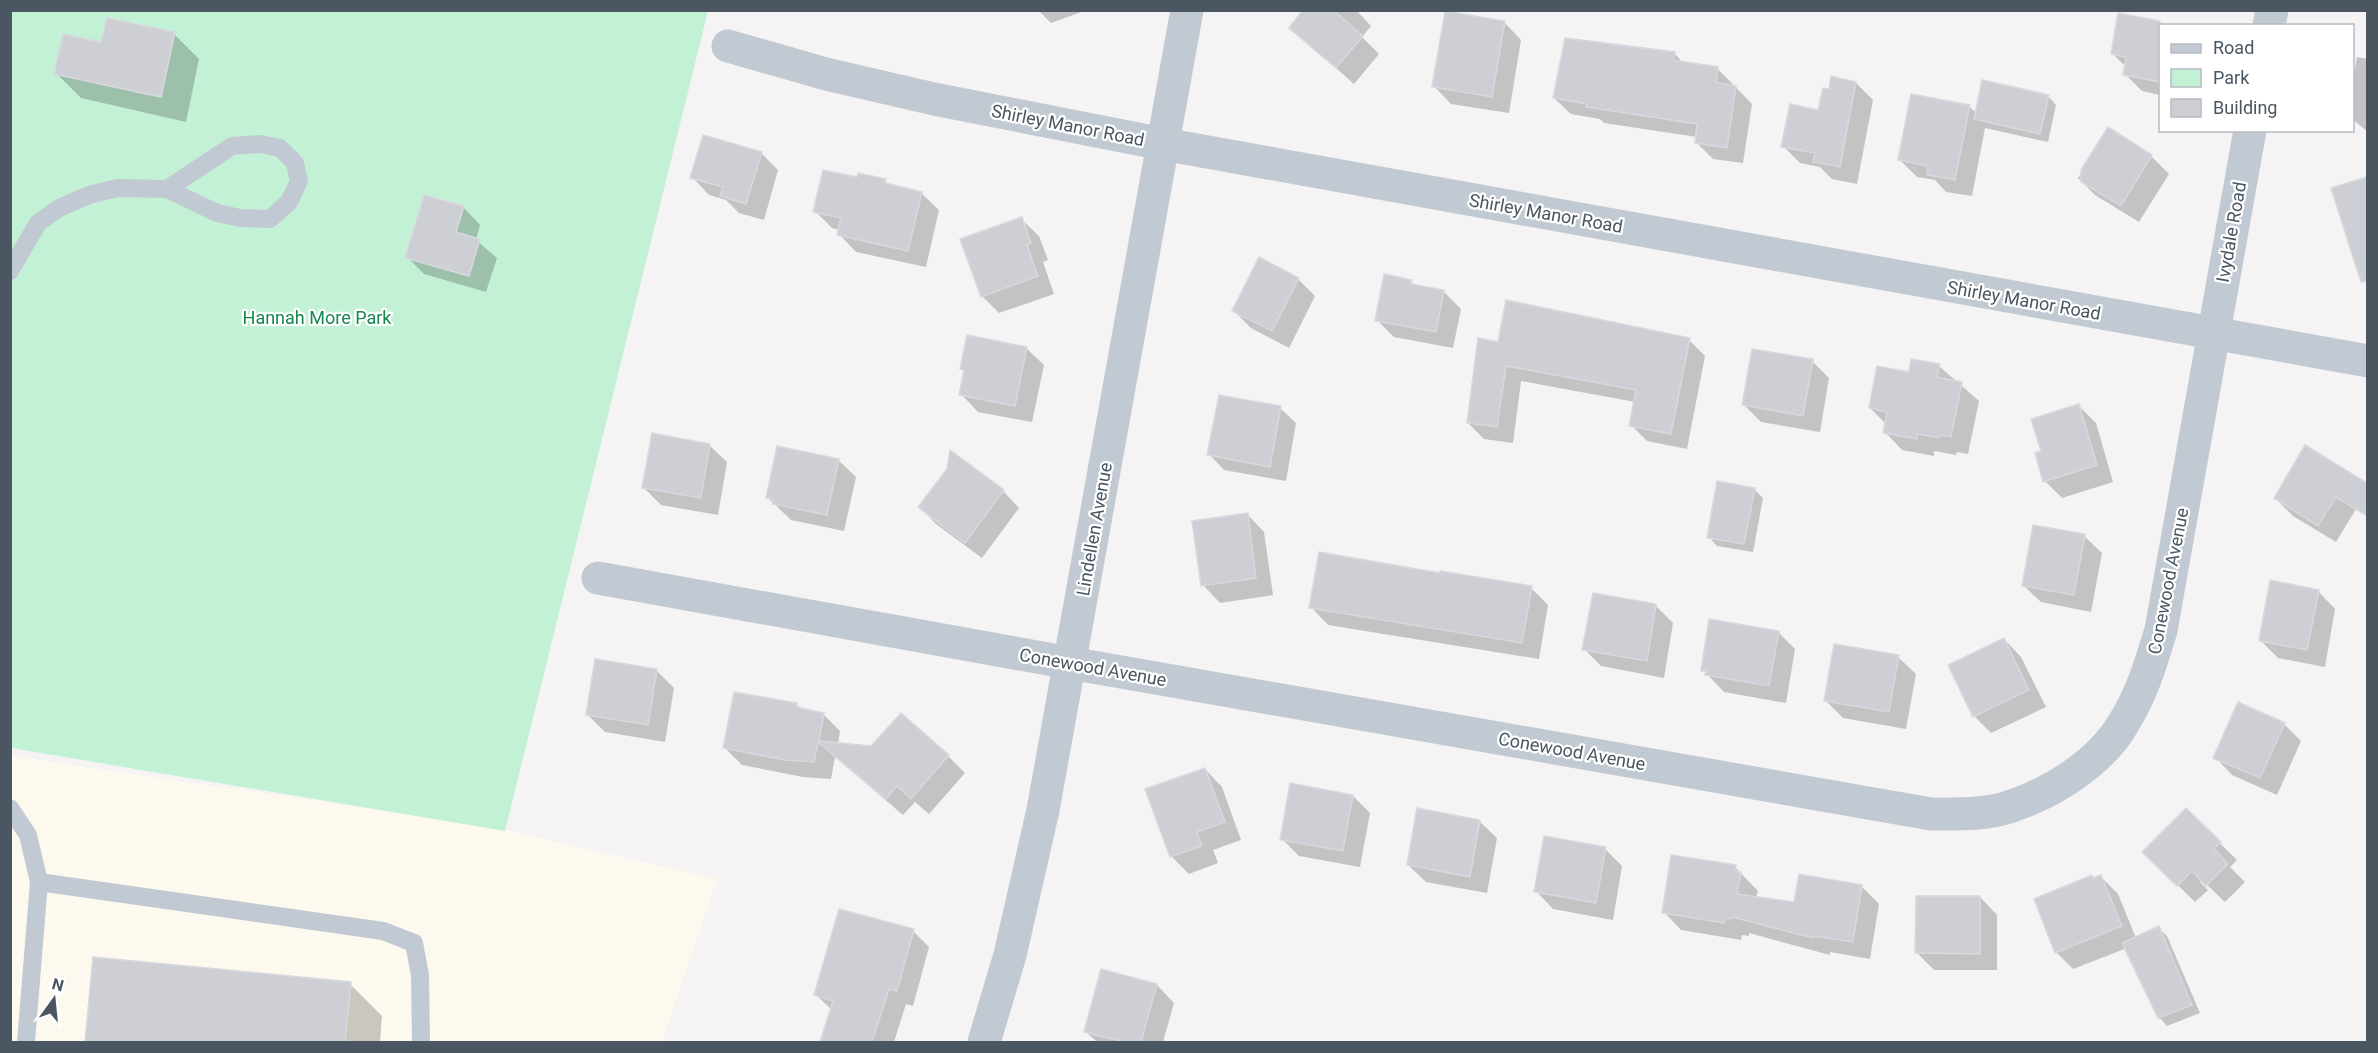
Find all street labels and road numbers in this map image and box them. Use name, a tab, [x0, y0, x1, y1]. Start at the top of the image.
street label: Shirley Manor Road	[990, 100, 1146, 150]
street label: Ivydale Road	[2212, 180, 2250, 284]
street label: Shirley Manor Road	[1468, 189, 1624, 237]
street label: Shirley Manor Road	[1946, 276, 2102, 324]
street label: Lindellen Avenue	[1072, 461, 1116, 597]
street label: Conewood Avenue	[2143, 506, 2193, 656]
street label: Conewood Avenue	[1018, 644, 1168, 690]
street label: Conewood Avenue	[1497, 728, 1647, 774]

